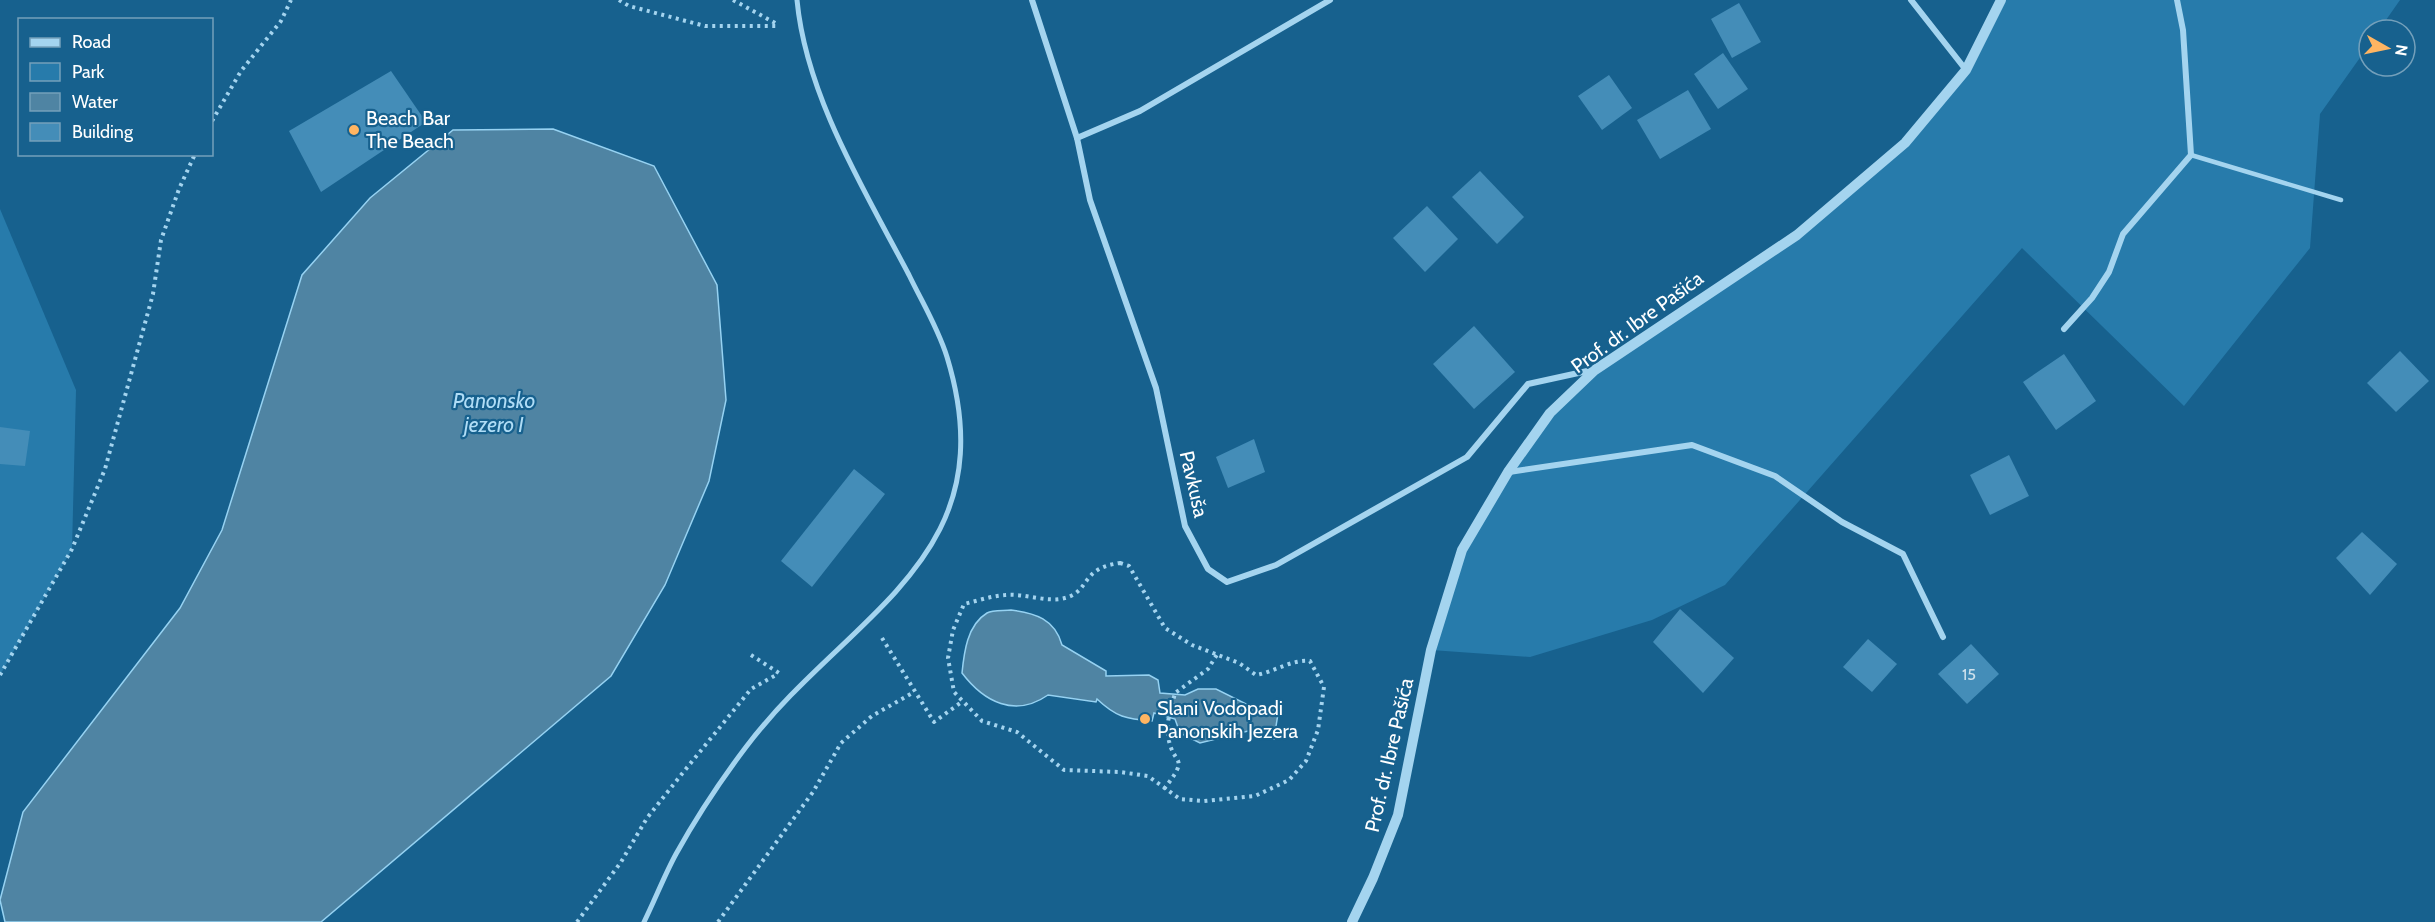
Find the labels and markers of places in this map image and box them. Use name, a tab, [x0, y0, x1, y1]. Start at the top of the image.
place label: Beach Bar The Beach	[366, 106, 454, 153]
marker: Beach Bar The Beach	[347, 123, 361, 137]
place label: Slani Vodopadi Panonskih Jezera	[1157, 696, 1299, 743]
marker: Slani Vodopadi Panonskih Jezera	[1138, 712, 1152, 726]

